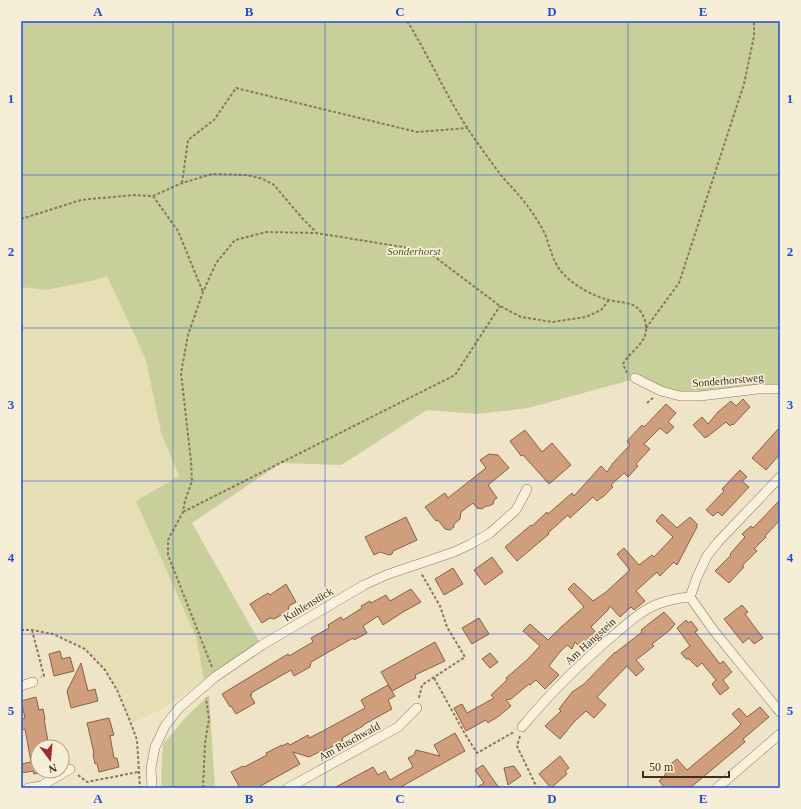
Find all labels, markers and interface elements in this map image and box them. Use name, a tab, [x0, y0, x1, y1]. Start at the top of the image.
text: A	[93, 4, 103, 19]
text: B	[245, 4, 254, 19]
text: C	[395, 4, 405, 19]
text: D	[547, 4, 557, 19]
text: E	[699, 4, 707, 19]
text: 1	[8, 91, 14, 106]
text: 1	[787, 91, 793, 106]
text: 2	[8, 244, 14, 259]
text: 2	[787, 244, 793, 259]
park label: Sonderhorst	[387, 245, 442, 257]
street label: Sonderhorstweg	[692, 371, 765, 389]
text: 3	[8, 397, 15, 412]
text: 3	[787, 397, 794, 412]
text: 4	[8, 550, 15, 565]
text: 4	[787, 550, 794, 565]
street label: Kuhlenstück	[281, 584, 335, 623]
street label: Am Hangstein	[562, 615, 618, 667]
text: 5	[8, 703, 15, 718]
text: 5	[787, 703, 794, 718]
street label: Am Buschwald	[316, 719, 382, 763]
north arrow	[30, 739, 70, 779]
scale bar	[643, 753, 729, 779]
text: 50 m	[649, 760, 674, 774]
text: N	[47, 762, 58, 775]
text: A	[93, 791, 103, 806]
text: B	[245, 791, 254, 806]
text: C	[395, 791, 405, 806]
text: D	[547, 791, 557, 806]
text: E	[699, 791, 707, 806]

